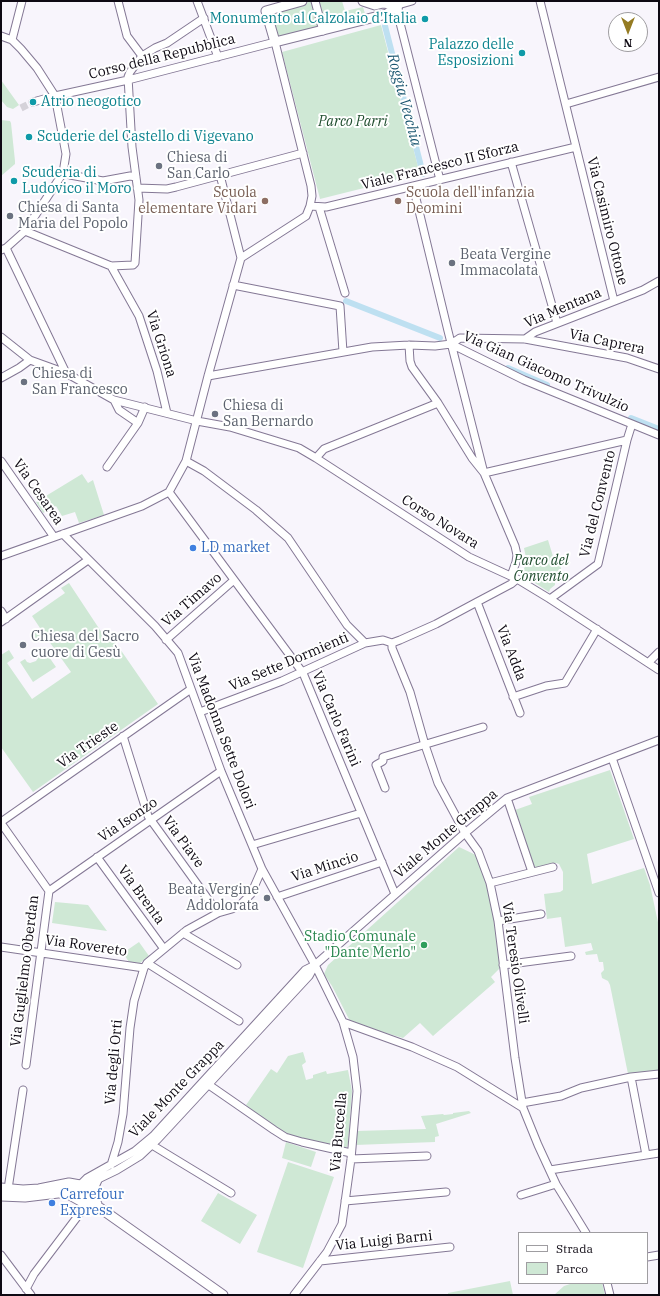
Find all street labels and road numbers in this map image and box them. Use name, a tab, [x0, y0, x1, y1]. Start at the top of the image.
street label: Corso della Repubblica	[87, 31, 237, 83]
street label: Viale Francesco II Sforza	[360, 138, 520, 194]
street label: Via Casimiro Ottone	[583, 155, 631, 287]
street label: Via Mentana	[522, 284, 604, 332]
street label: Via Griona	[142, 308, 180, 380]
street label: Via Caprera	[568, 326, 646, 358]
street label: Via Gian Giacomo Trivulzio	[461, 328, 631, 416]
street label: Via del Convento	[577, 449, 619, 559]
street label: Via Cesarea	[9, 456, 67, 528]
street label: Corso Novara	[398, 491, 482, 553]
street label: Via Timavo	[159, 569, 225, 631]
street label: Via Adda	[493, 623, 529, 683]
street label: Via Sette Dormienti	[227, 629, 351, 695]
street label: Via Madonna Sette Dolori	[183, 650, 259, 812]
street label: Via Carlo Farini	[308, 669, 364, 769]
street label: Via Trieste	[54, 718, 122, 772]
street label: Viale Monte Grappa	[391, 786, 501, 882]
street label: Via Isonzo	[95, 794, 161, 846]
street label: Via Piave	[159, 813, 207, 871]
street label: Via Mincio	[289, 848, 361, 886]
street label: Via Brenta	[114, 862, 168, 928]
street label: Via Guglielmo Oberdan	[7, 894, 43, 1048]
street label: Via Teresio Olivelli	[498, 901, 532, 1025]
street label: Via Rovereto	[44, 932, 128, 960]
street label: Via degli Orti	[102, 1019, 126, 1105]
street label: Viale Monte Grappa	[126, 1037, 228, 1141]
street label: Via Buccella	[327, 1091, 351, 1173]
street label: Via Luigi Barni	[335, 1228, 433, 1254]

